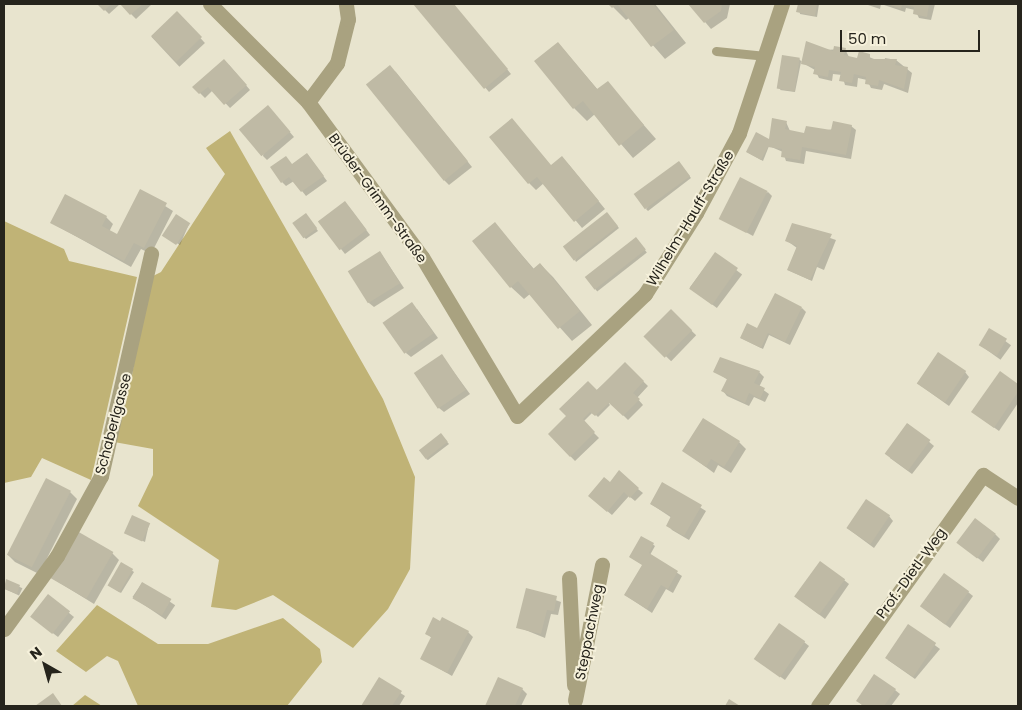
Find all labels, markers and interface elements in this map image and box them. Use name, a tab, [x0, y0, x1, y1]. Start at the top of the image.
scale bar	[842, 20, 982, 52]
text: 50 m	[848, 28, 886, 49]
street label: Brüder-Grimm-Straße	[325, 130, 431, 266]
street label: Wilhelm-Hauff-Straße	[643, 147, 737, 289]
street label: Schaberlgasse	[91, 372, 135, 476]
street label: Prof.-Dietl-Weg	[873, 525, 949, 621]
street label: Steppachweg	[571, 583, 607, 681]
north arrow	[20, 640, 70, 690]
text: N	[25, 642, 46, 664]

